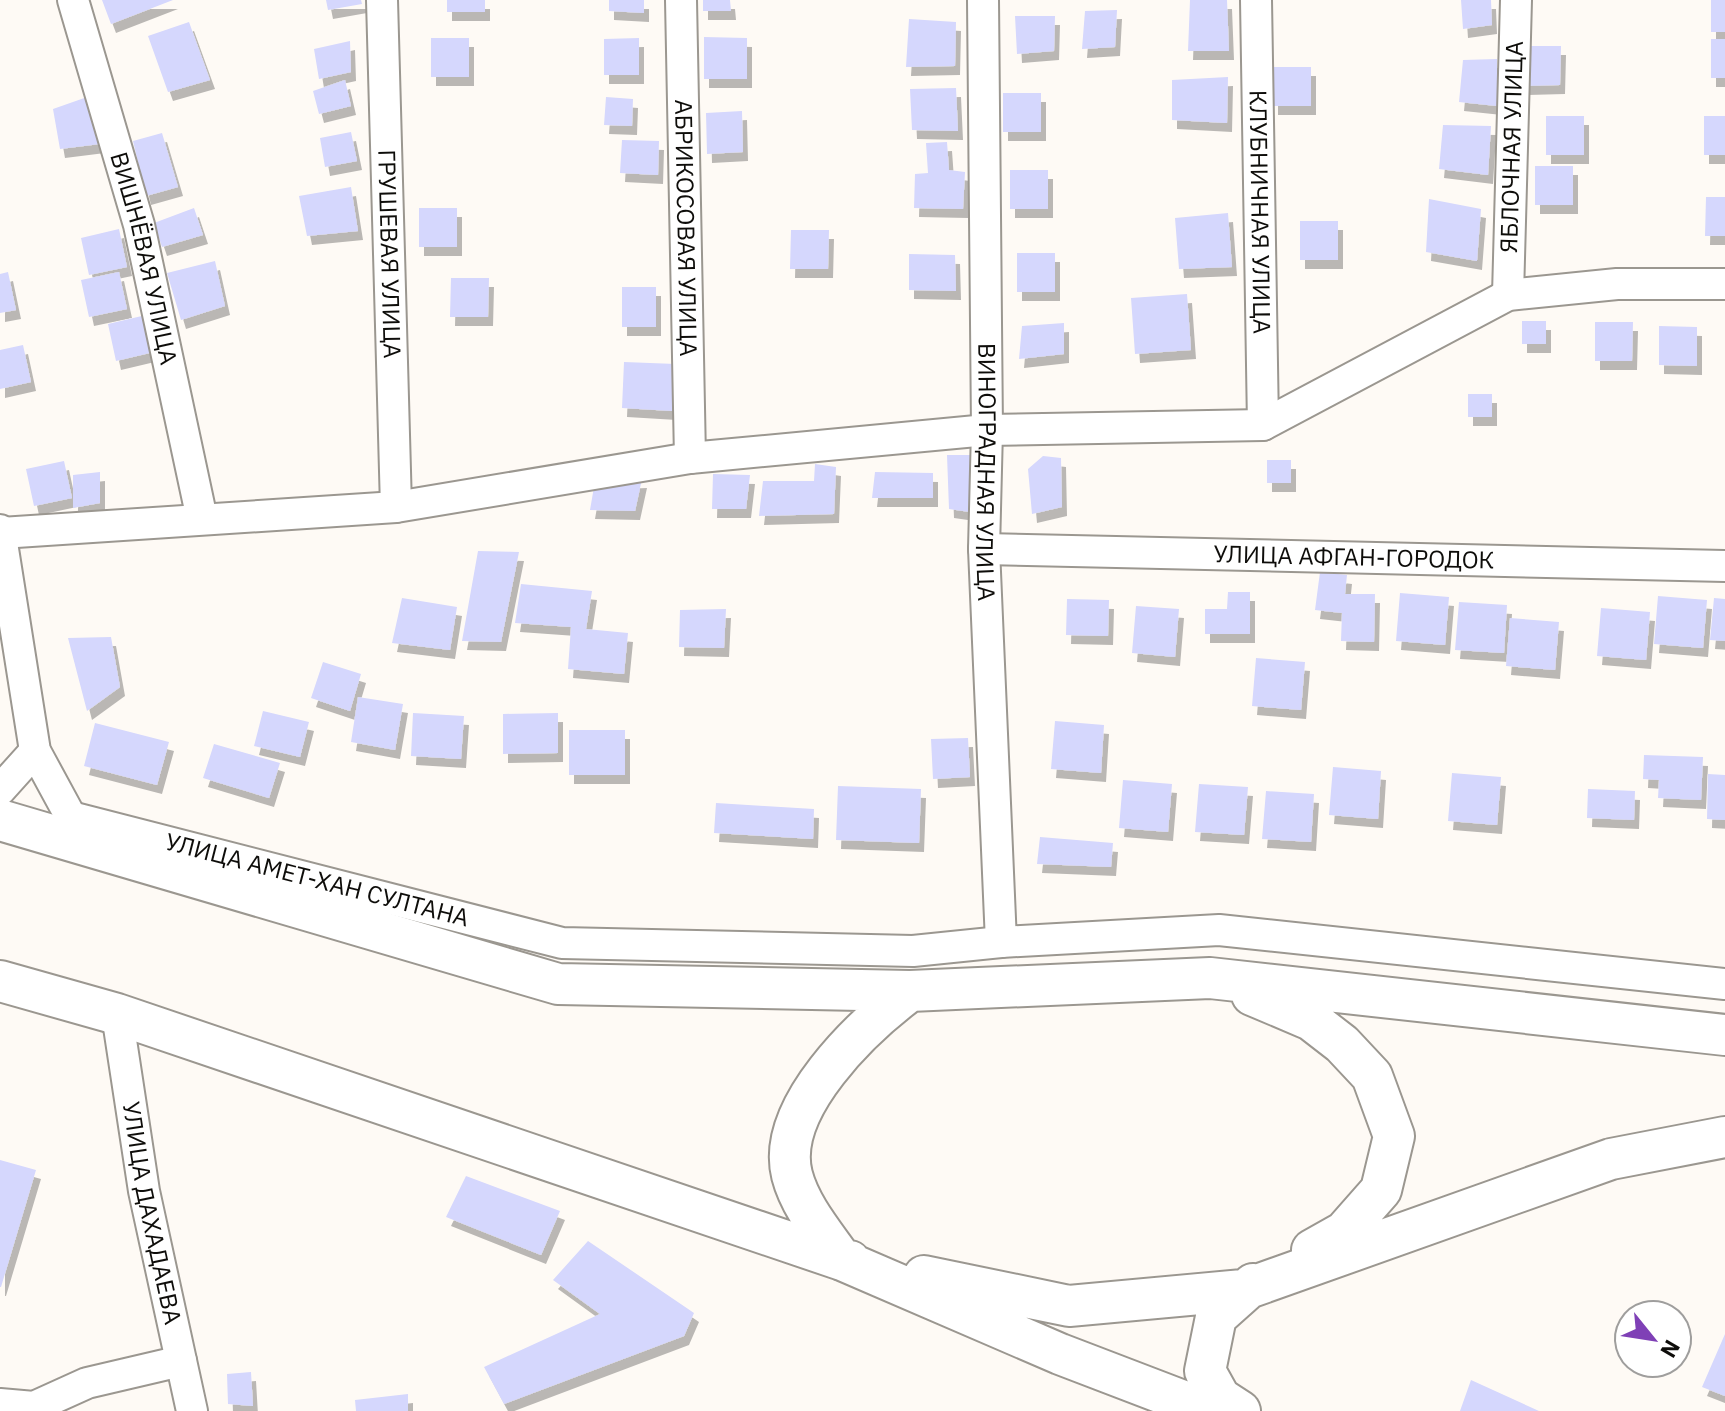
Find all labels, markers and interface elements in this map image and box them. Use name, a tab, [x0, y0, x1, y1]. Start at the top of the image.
street label: ЯБЛОЧНАЯ УЛИЦА	[1492, 41, 1530, 254]
street label: КЛУБНИЧНАЯ УЛИЦА	[1242, 90, 1278, 334]
street label: АБРИКОСОВАЯ УЛИЦА	[668, 99, 705, 357]
street label: ВИШНЁВАЯ УЛИЦА	[103, 148, 185, 367]
street label: ГРУШЕВАЯ УЛИЦА	[371, 149, 409, 359]
street label: ВИНОГРАДНАЯ УЛИЦА	[969, 343, 1004, 602]
street label: УЛИЦА АФГАН-ГОРОДОК	[1213, 537, 1495, 576]
street label: УЛИЦА АМЕТ-ХАН СУЛТАНА	[162, 825, 473, 933]
street label: УЛИЦА ДАХАДАЕВА	[116, 1099, 190, 1327]
north arrow	[1613, 1299, 1693, 1379]
text: N	[1654, 1335, 1687, 1363]

